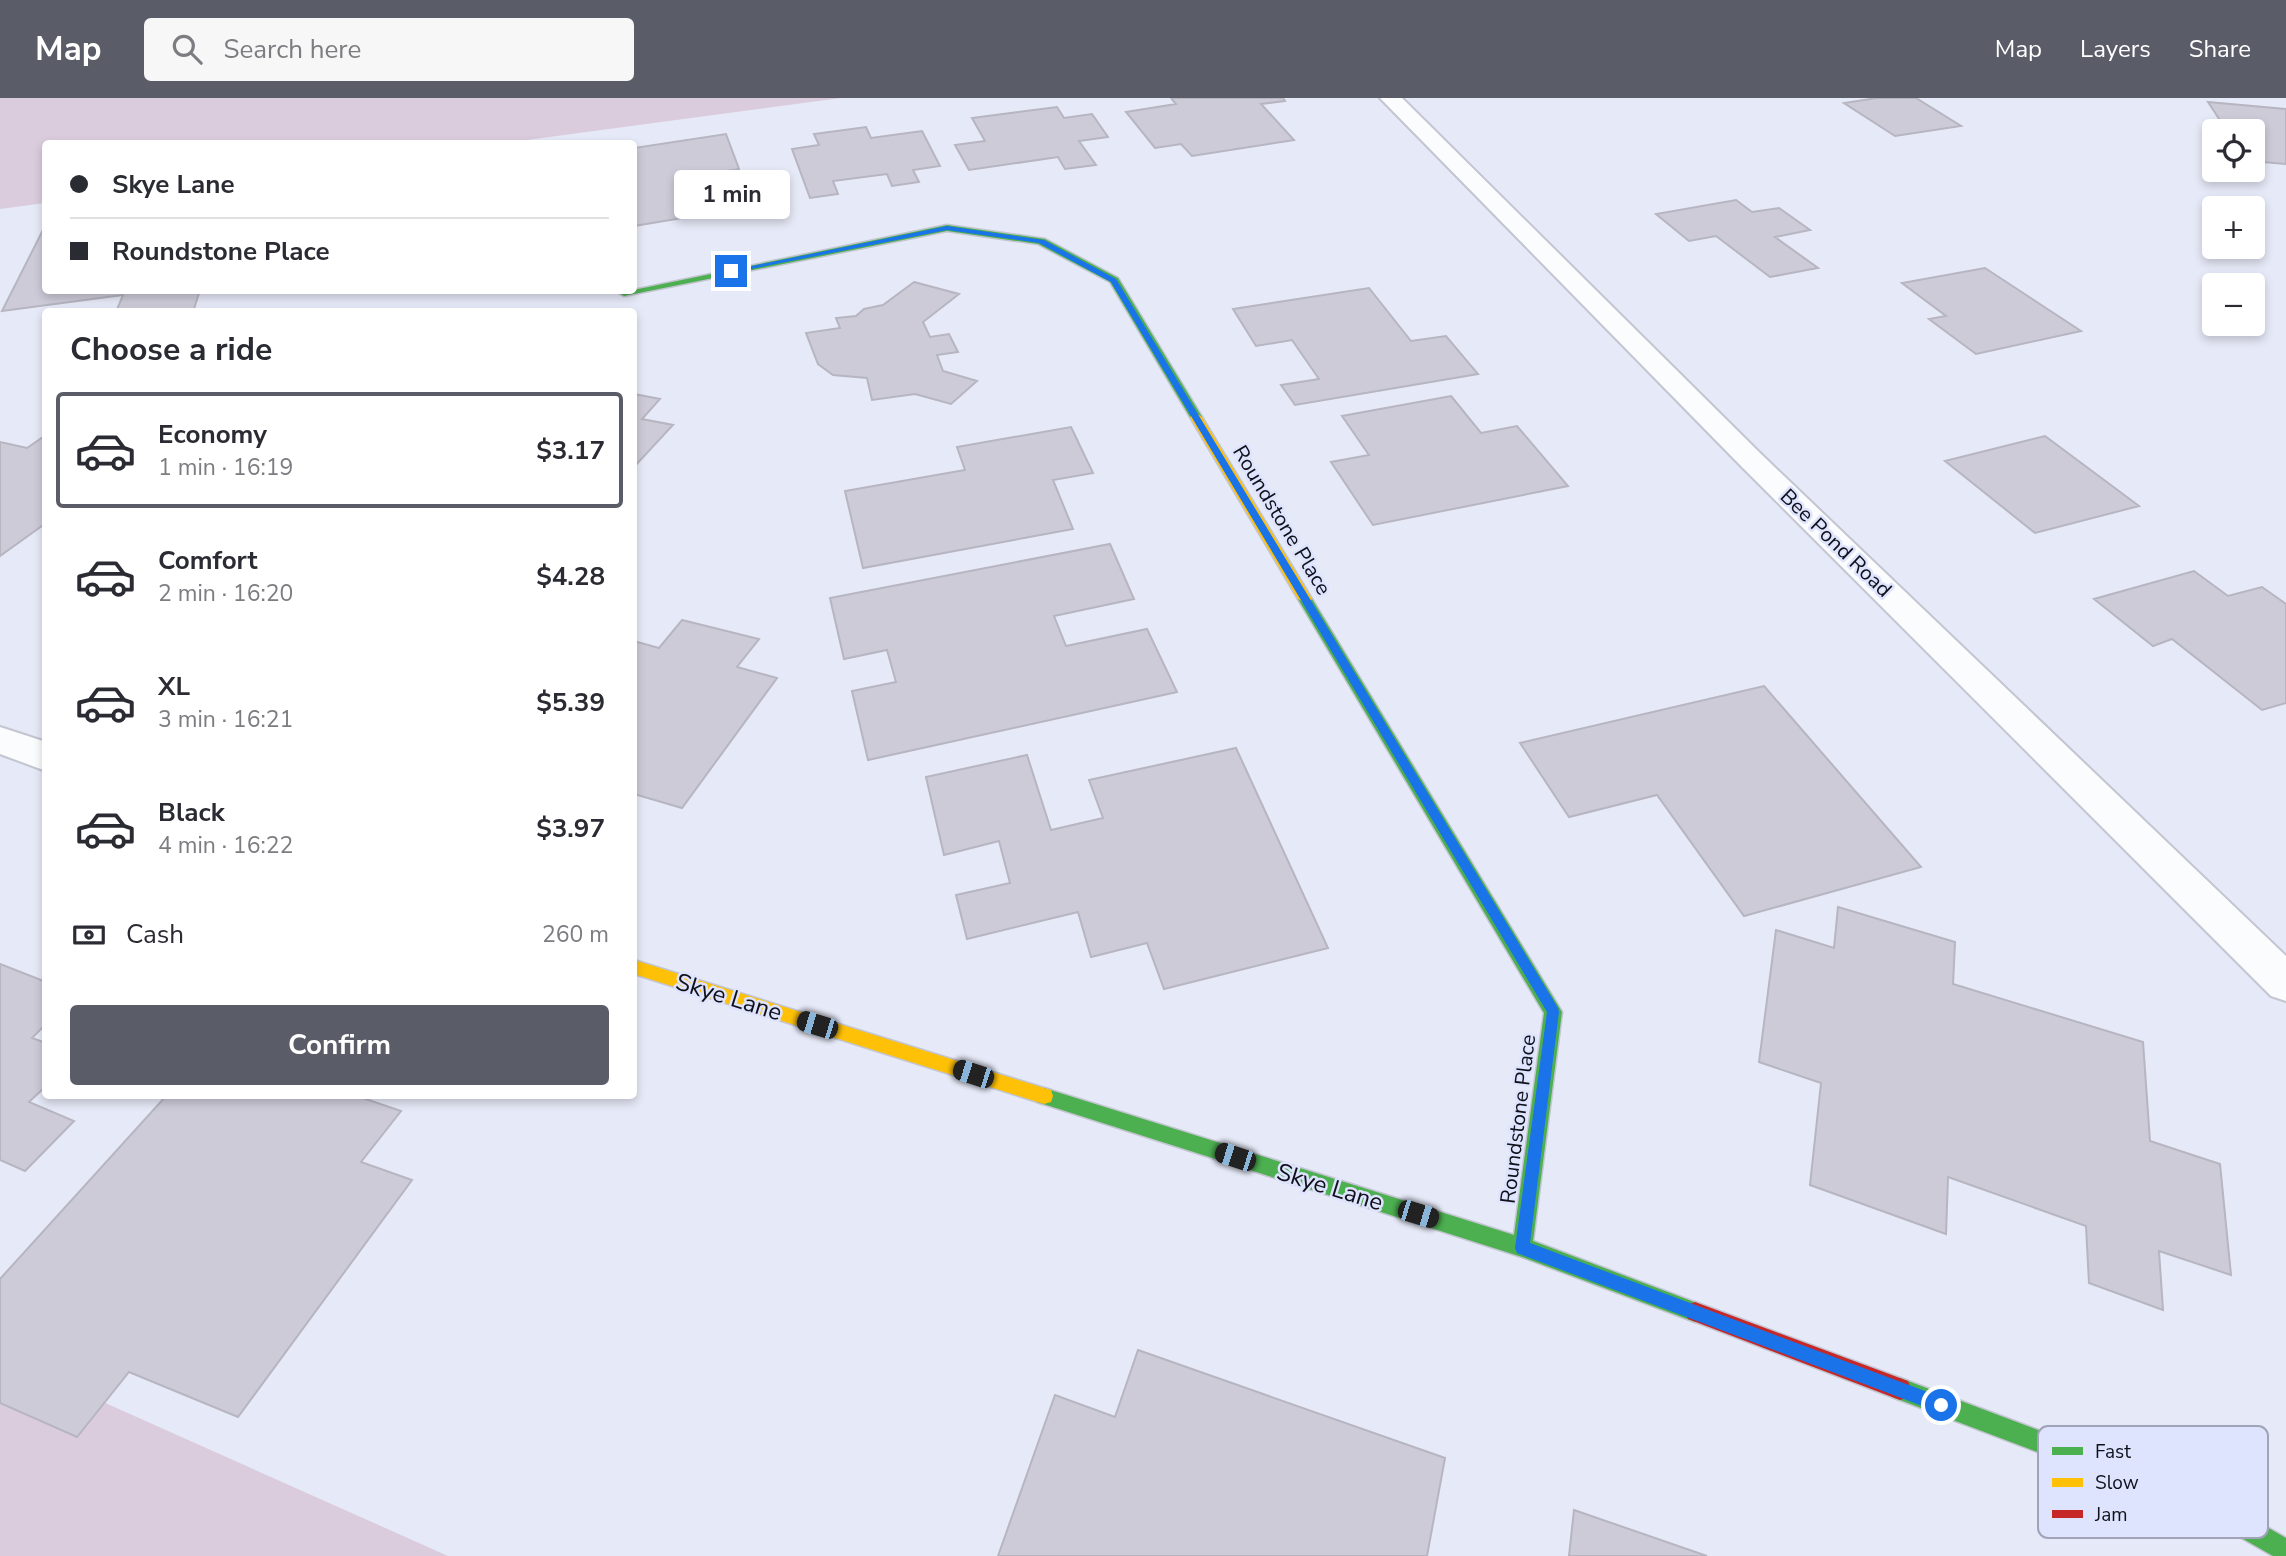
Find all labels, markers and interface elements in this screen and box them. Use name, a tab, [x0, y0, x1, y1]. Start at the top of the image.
search box	[144, 18, 634, 81]
text: Map	[35, 27, 102, 72]
icon: search	[168, 30, 206, 68]
text: Search here	[224, 32, 361, 67]
text: Map	[1995, 33, 2042, 65]
text: Layers	[2080, 33, 2151, 65]
text: Share	[2189, 33, 2251, 65]
map controls	[2202, 119, 2265, 336]
button: locate	[2202, 119, 2265, 182]
text: Skye Lane	[112, 167, 235, 202]
callout: 1 min	[673, 170, 789, 218]
text: 1 min	[702, 179, 762, 210]
button: +	[2202, 196, 2265, 259]
text: Roundstone Place	[112, 234, 330, 269]
route end	[715, 255, 747, 287]
button: −	[2202, 273, 2265, 336]
text: Choose a ride	[70, 328, 272, 371]
text: Economy	[158, 417, 267, 452]
icon: car	[74, 419, 137, 482]
text: $3.17	[536, 433, 605, 468]
street label: Roundstone Place	[1226, 440, 1338, 600]
text: 1 min · 16:19	[158, 452, 293, 483]
street label: Bee Pond Road	[1774, 483, 1898, 603]
text: Comfort	[158, 543, 258, 578]
icon: car	[74, 545, 137, 608]
text: $4.28	[536, 559, 605, 594]
text: 2 min · 16:20	[158, 578, 293, 609]
text: XL	[158, 669, 190, 704]
icon: car	[74, 671, 137, 734]
text: $5.39	[536, 685, 605, 720]
text: 3 min · 16:21	[158, 704, 293, 735]
text: Black	[158, 795, 225, 830]
icon: car	[74, 797, 137, 860]
text: $3.97	[536, 811, 605, 846]
text: 4 min · 16:22	[158, 830, 293, 861]
icon: cash	[70, 916, 108, 954]
text: Cash	[126, 917, 184, 952]
text: 260 m	[542, 919, 609, 950]
street label: Skye Lane	[672, 966, 786, 1028]
button: Confirm	[70, 1005, 609, 1085]
car	[794, 1009, 841, 1041]
street label: Roundstone Place	[1494, 1033, 1542, 1205]
car	[950, 1058, 997, 1090]
car	[1212, 1141, 1259, 1173]
street label: Skye Lane	[1273, 1156, 1387, 1218]
car	[1395, 1198, 1442, 1230]
route start	[1925, 1389, 1957, 1421]
legend	[2038, 1426, 2268, 1538]
text: Fast	[2095, 1439, 2131, 1465]
text: Slow	[2095, 1470, 2139, 1496]
text: Jam	[2094, 1502, 2128, 1528]

